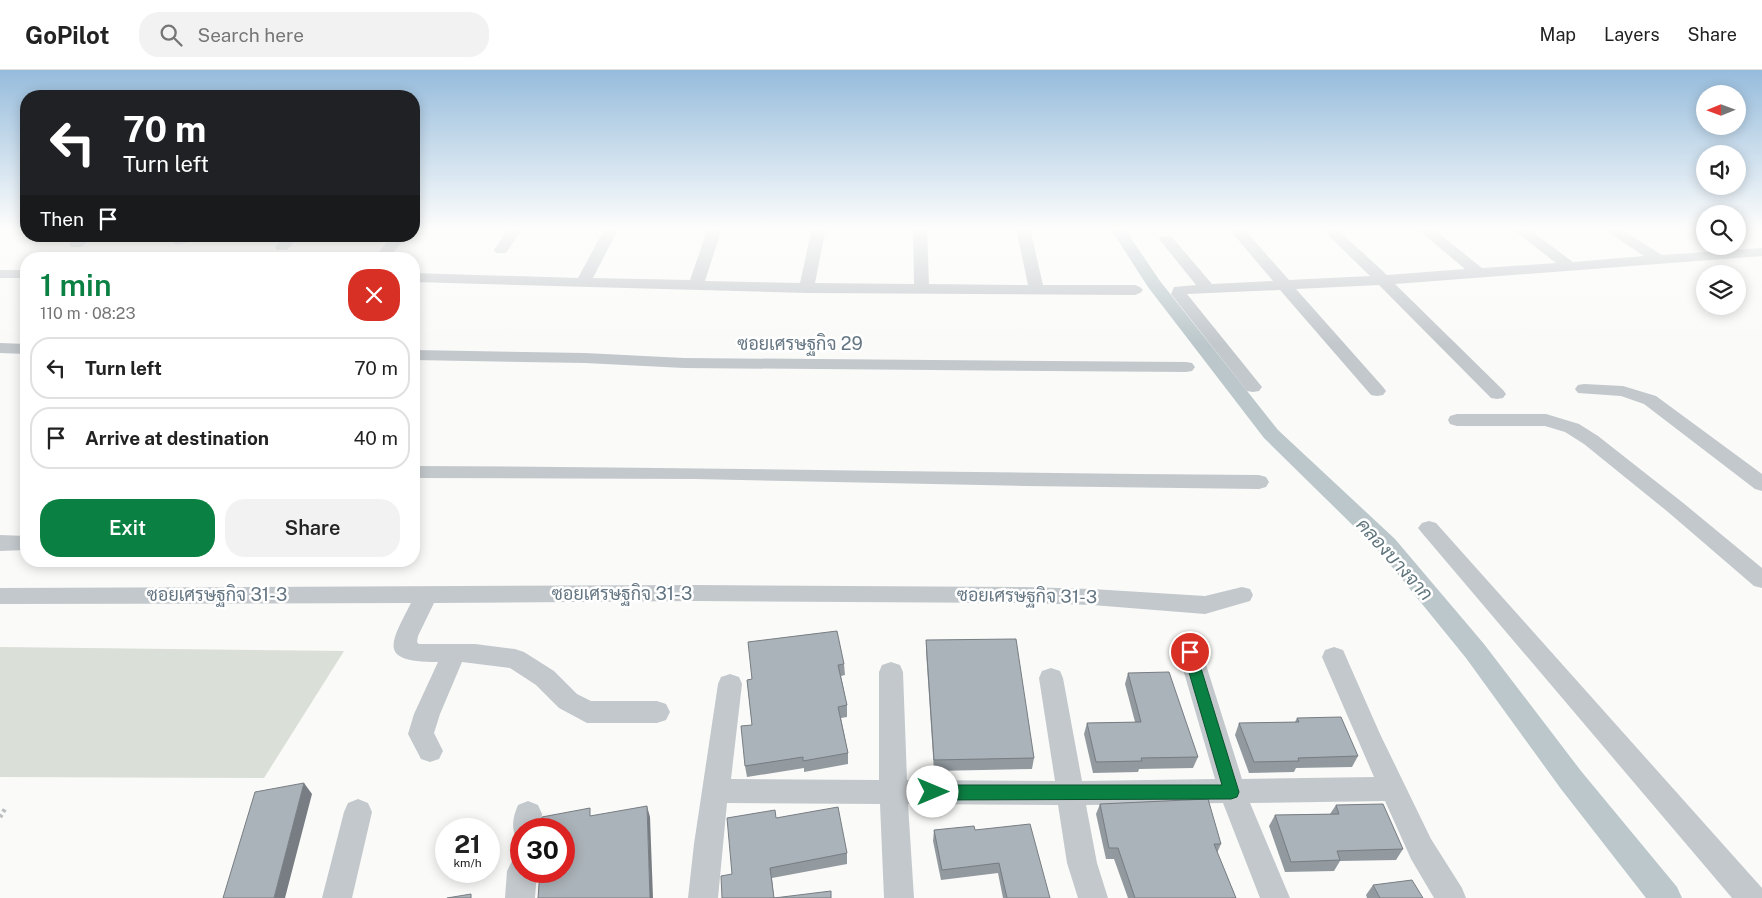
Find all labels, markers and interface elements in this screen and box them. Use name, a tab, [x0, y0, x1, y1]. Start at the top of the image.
search box	[139, 12, 489, 57]
text: GoPilot	[25, 21, 109, 49]
icon: search	[157, 21, 185, 49]
text: Search here	[197, 24, 304, 46]
text: Map	[1540, 24, 1576, 45]
text: Layers	[1604, 24, 1660, 45]
text: Share	[1688, 24, 1737, 45]
north arrow	[1696, 85, 1746, 135]
map controls	[1696, 85, 1746, 315]
text: 70 m	[123, 109, 206, 150]
icon: left	[40, 110, 105, 175]
button: sound	[1696, 145, 1746, 195]
text: Turn left	[123, 151, 209, 177]
icon: arrive	[94, 205, 122, 233]
button: search	[1696, 205, 1746, 255]
text: Then	[40, 208, 84, 230]
button: layers	[1696, 265, 1746, 315]
text: 1 min	[40, 267, 111, 303]
button: close	[348, 269, 400, 321]
text: 110 m · 08:23	[40, 304, 135, 323]
street label: ซอยเศรษฐกิจ 29	[737, 333, 863, 356]
icon: left	[42, 354, 70, 382]
text: Turn left	[85, 357, 162, 379]
text: 70 m	[354, 357, 398, 379]
icon: arrive	[42, 424, 70, 452]
text: Arrive at destination	[85, 427, 269, 449]
text: 40 m	[353, 427, 398, 449]
button: Exit	[40, 499, 215, 557]
button: Share	[225, 499, 400, 557]
water label: คลองบางจาก	[1352, 513, 1438, 605]
street label: ซอยเศรษฐกิจ 31-3	[552, 583, 692, 606]
street label: ซอยเศรษฐกิจ 31-3	[147, 584, 287, 607]
street label: ซอยเศรษฐกิจ 31-3	[957, 584, 1097, 609]
pin	[1169, 631, 1211, 673]
icon: arrive	[1176, 638, 1204, 666]
position arrow	[906, 765, 958, 817]
speed limit sign: 30	[510, 818, 575, 883]
text: 21	[454, 829, 481, 859]
text: km/h	[453, 856, 482, 870]

